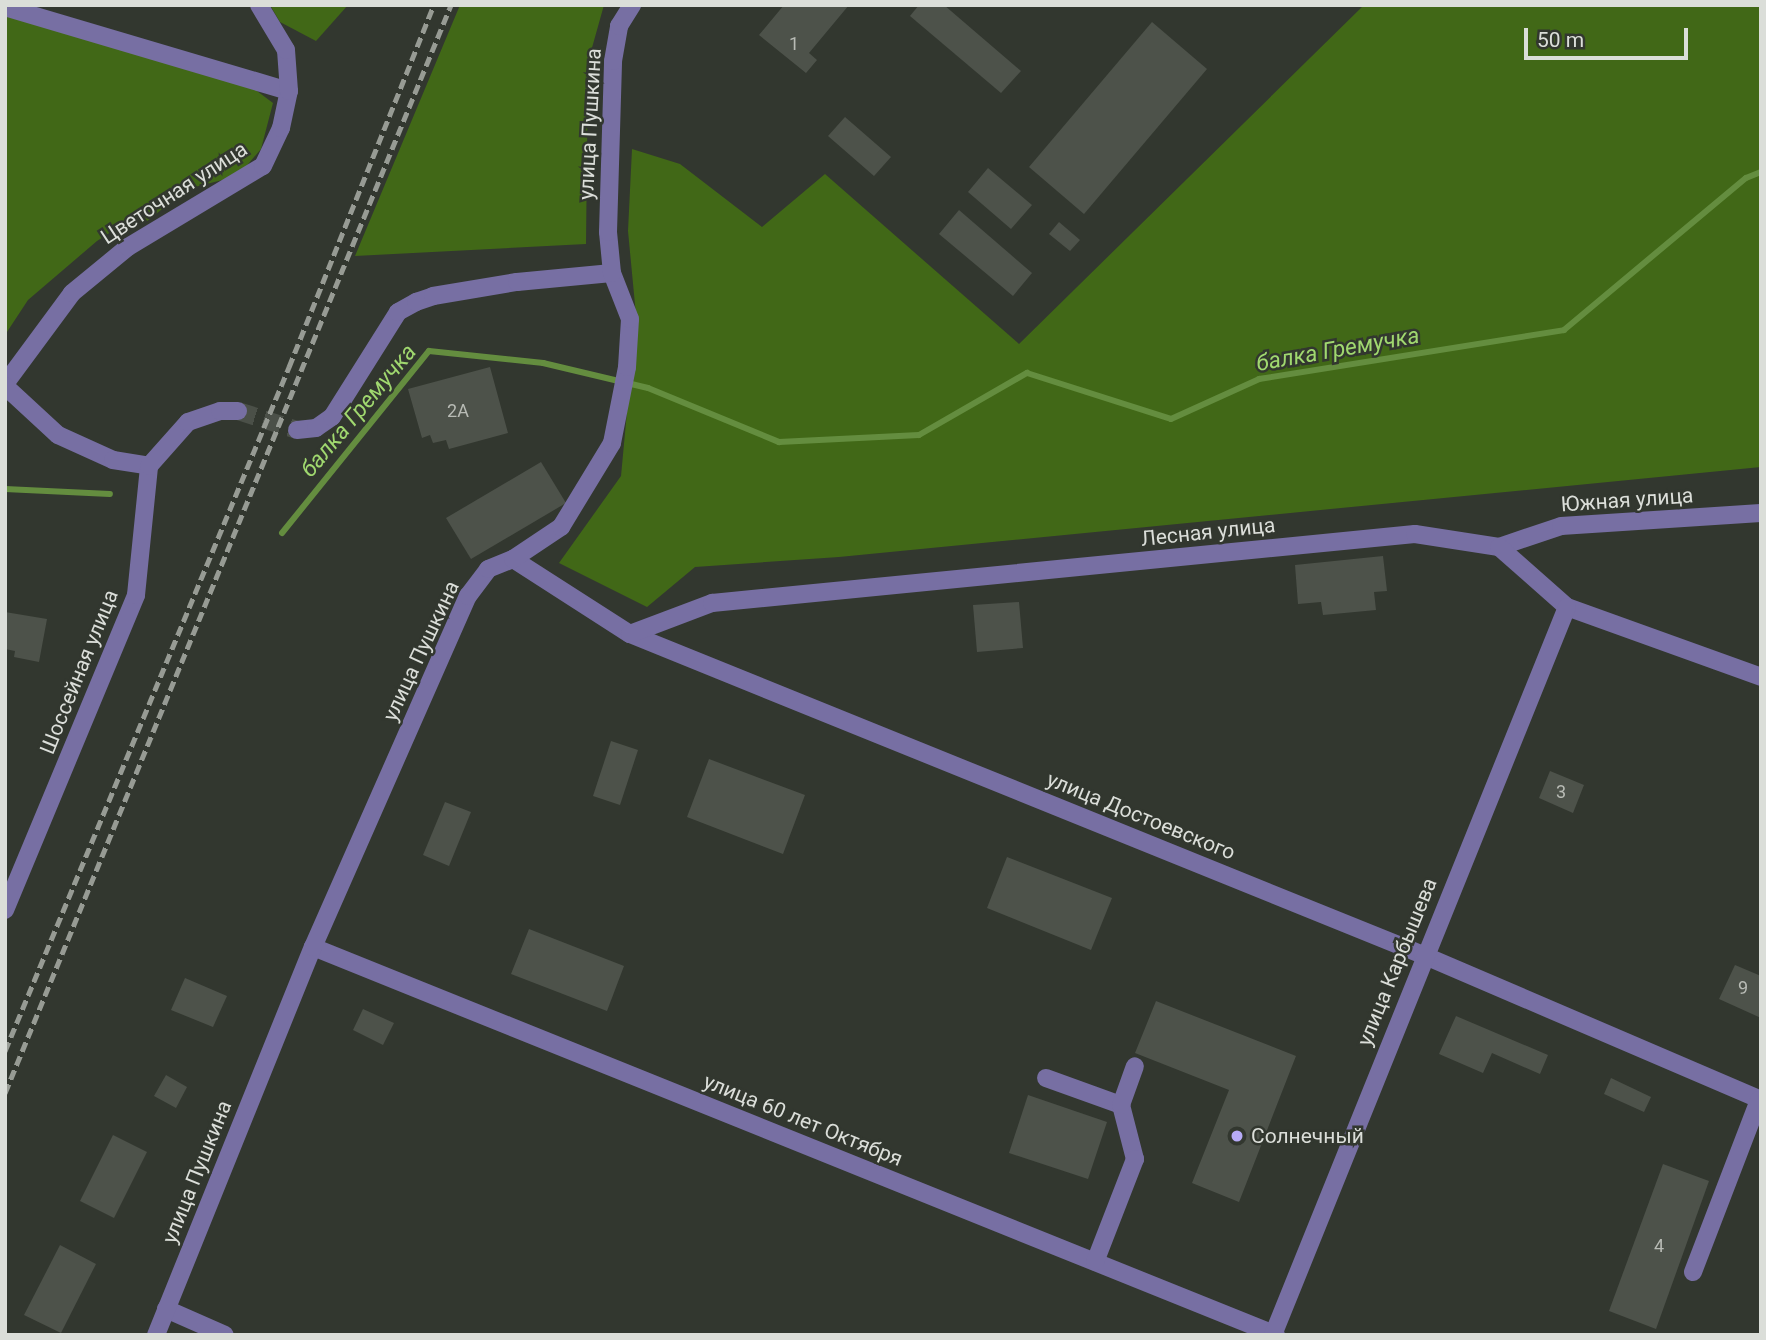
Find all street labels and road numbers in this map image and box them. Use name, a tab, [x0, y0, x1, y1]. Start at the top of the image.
street label: улица Пушкина	[573, 48, 607, 200]
street label: Цветочная улица	[96, 136, 252, 250]
street label: Южная улица	[1560, 483, 1694, 517]
street label: Лесная улица	[1140, 512, 1276, 552]
street label: улица Пушкина	[378, 577, 464, 725]
street label: Шоссейная улица	[35, 586, 123, 758]
street label: улица Достоевского	[1043, 767, 1239, 865]
street label: улица Карбышева	[1352, 874, 1442, 1050]
street label: улица 60 лет Октября	[700, 1069, 906, 1171]
street label: улица Пушкина	[157, 1097, 237, 1247]

